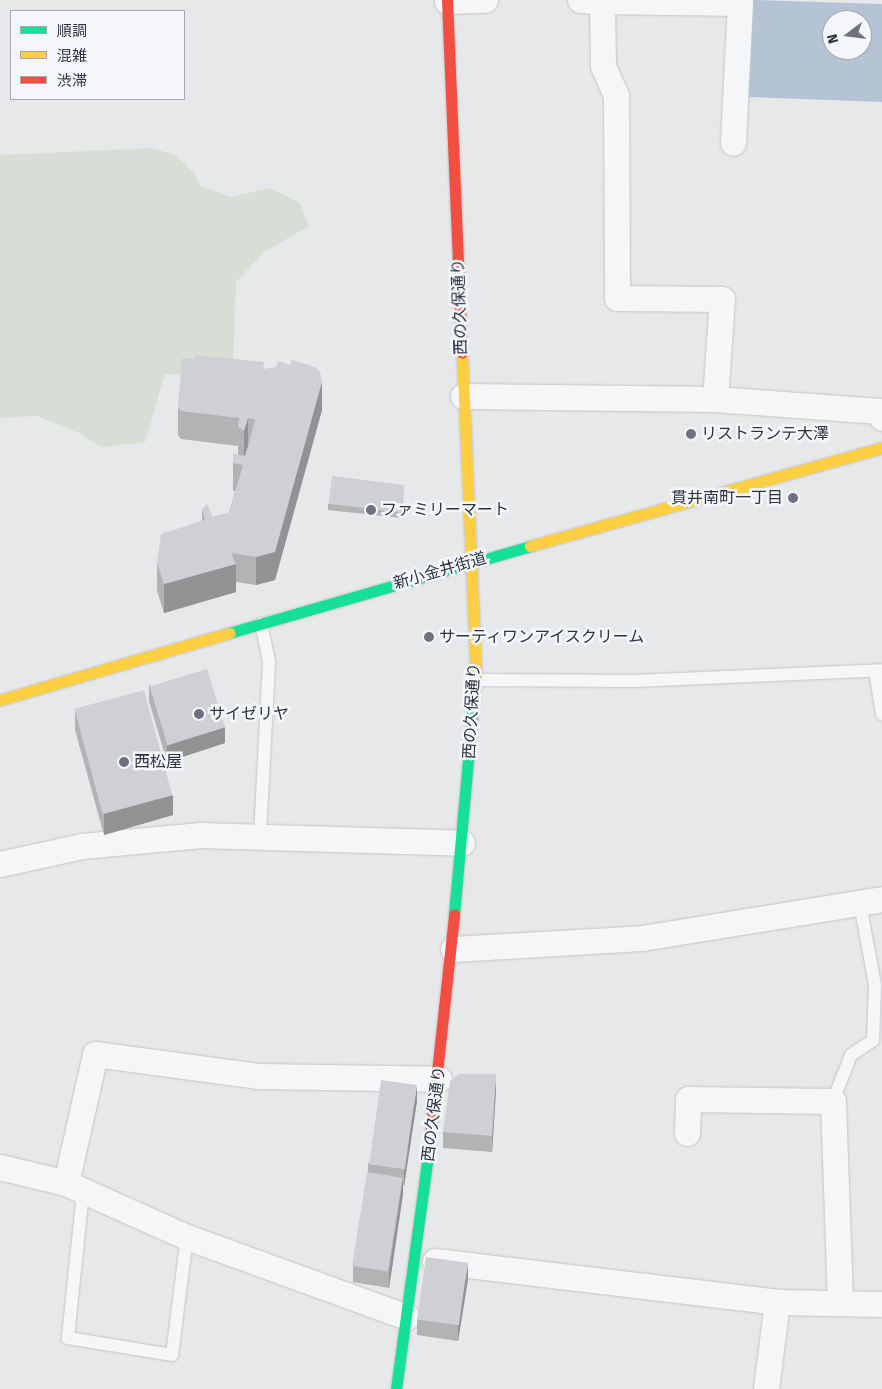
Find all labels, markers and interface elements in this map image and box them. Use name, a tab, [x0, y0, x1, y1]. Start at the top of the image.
legend	[10, 10, 185, 100]
north arrow	[822, 10, 872, 60]
text: 順調	[57, 22, 87, 40]
text: N	[824, 32, 842, 45]
text: 混雑	[57, 47, 87, 65]
text: 渋滞	[57, 72, 87, 90]
street label: 西の久保通り	[449, 259, 471, 355]
place label: リストランテ大澤	[701, 424, 829, 444]
marker: リストランテ大澤	[685, 428, 697, 440]
place label: 貫井南町一丁目	[671, 488, 783, 508]
marker: 貫井南町一丁目	[787, 492, 799, 504]
place label: ファミリーマート	[381, 500, 509, 520]
marker: ファミリーマート	[365, 504, 377, 516]
street label: 新小金井街道	[391, 549, 489, 593]
place label: サーティワンアイスクリーム	[439, 627, 647, 647]
marker: サーティワンアイスクリーム	[423, 631, 435, 643]
street label: 西の久保通り	[460, 663, 484, 759]
place label: サイゼリヤ	[209, 704, 289, 724]
marker: サイゼリヤ	[193, 708, 205, 720]
place label: 西松屋	[134, 752, 182, 772]
marker: 西松屋	[118, 756, 130, 768]
street label: 西の久保通り	[419, 1065, 449, 1163]

